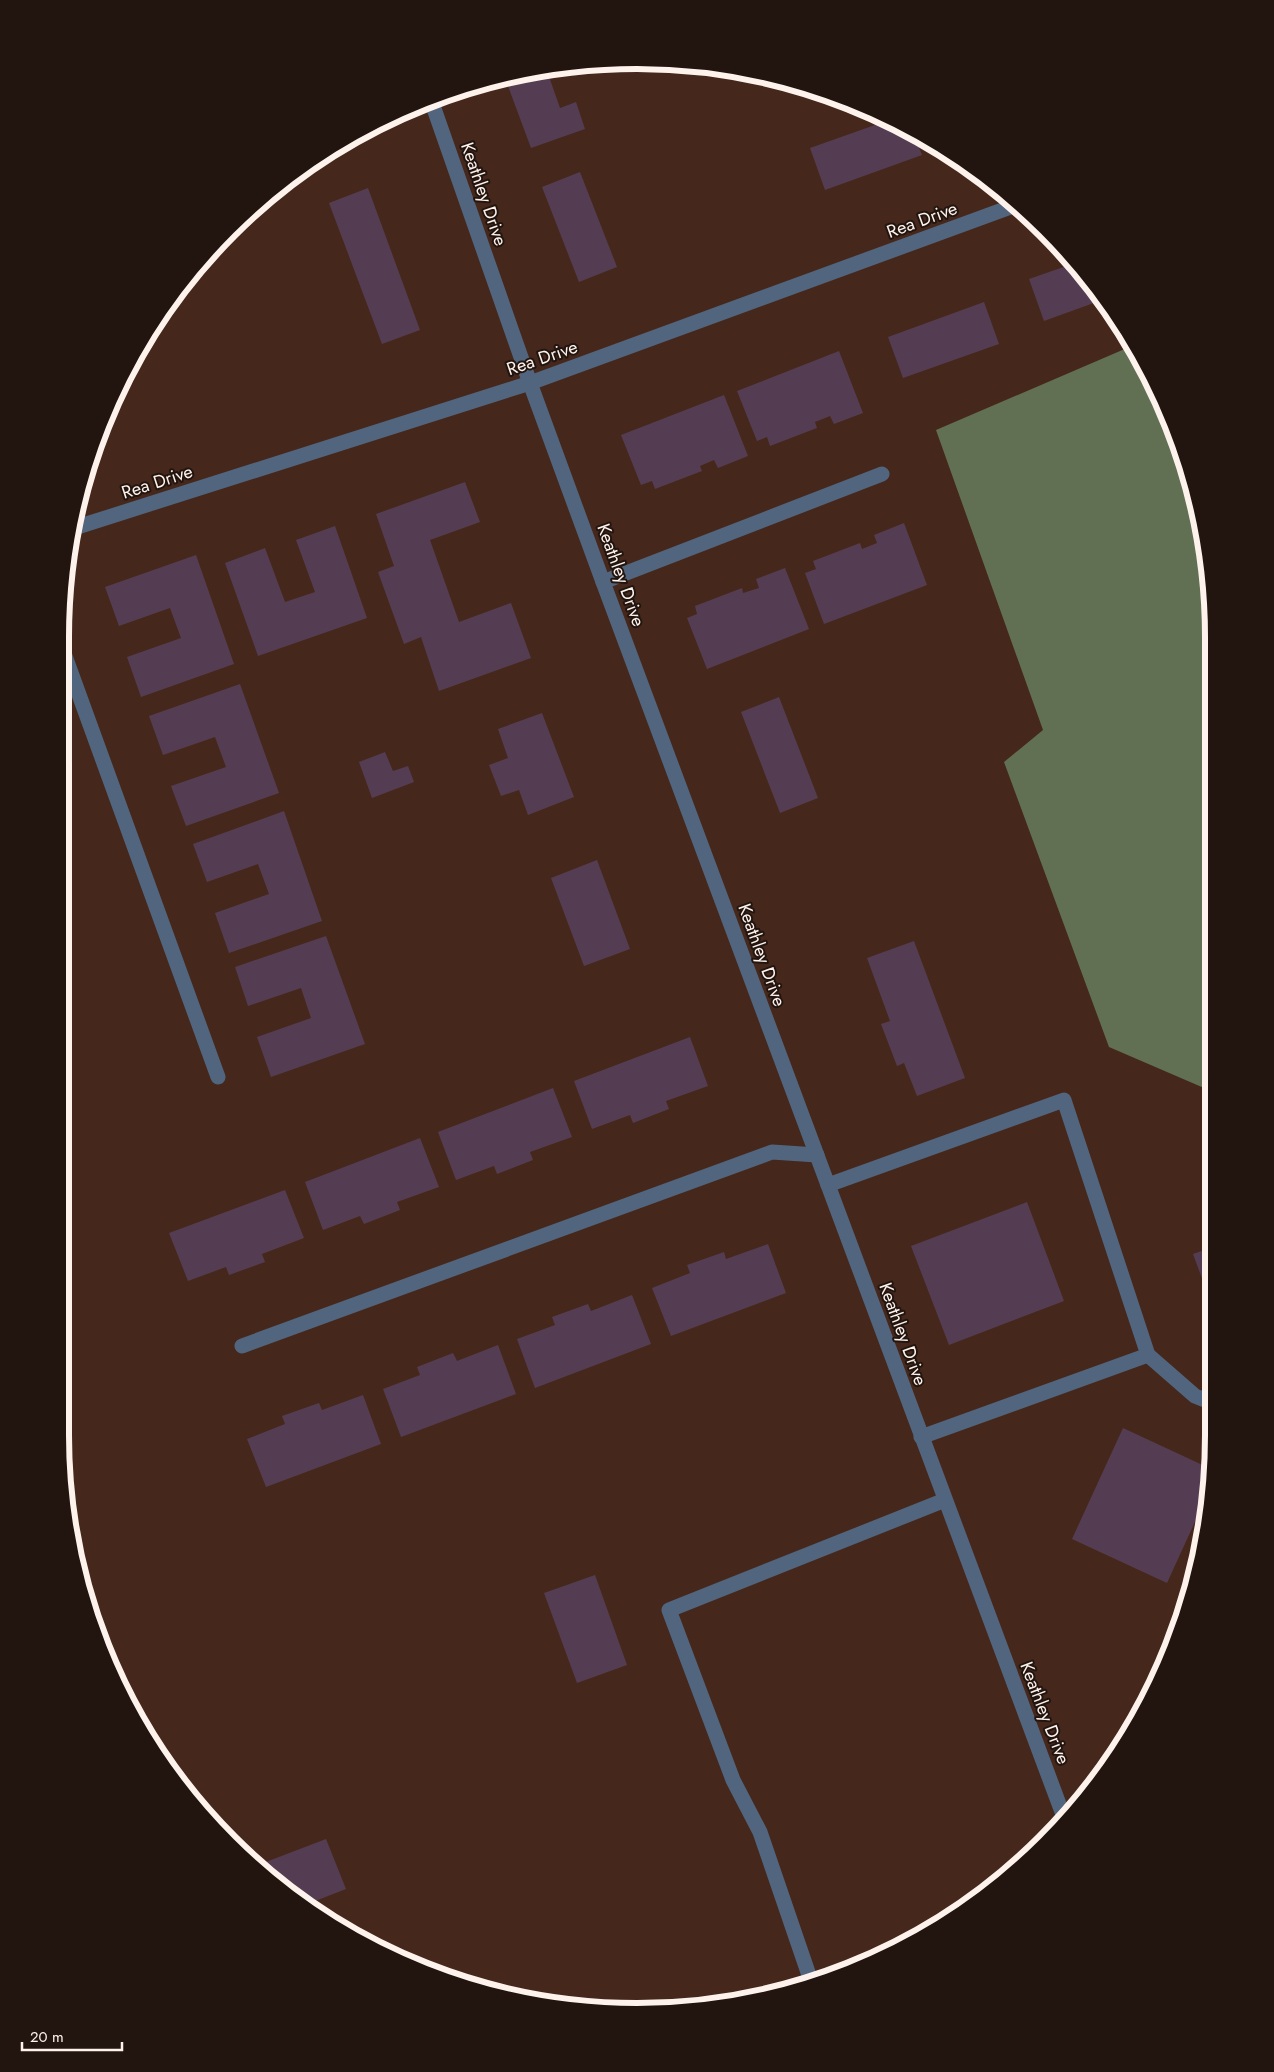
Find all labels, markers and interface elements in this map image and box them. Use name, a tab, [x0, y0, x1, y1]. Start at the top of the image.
street label: Keathley Drive	[454, 139, 514, 249]
street label: Rea Drive	[883, 195, 961, 245]
street label: Rea Drive	[503, 334, 581, 382]
street label: Rea Drive	[118, 458, 196, 506]
street label: Keathley Drive	[590, 520, 652, 630]
street label: Keathley Drive	[731, 900, 793, 1010]
street label: Keathley Drive	[872, 1279, 934, 1389]
street label: Keathley Drive	[1014, 1658, 1076, 1768]
scale bar	[22, 2020, 122, 2052]
text: 20 m	[30, 2026, 64, 2048]

